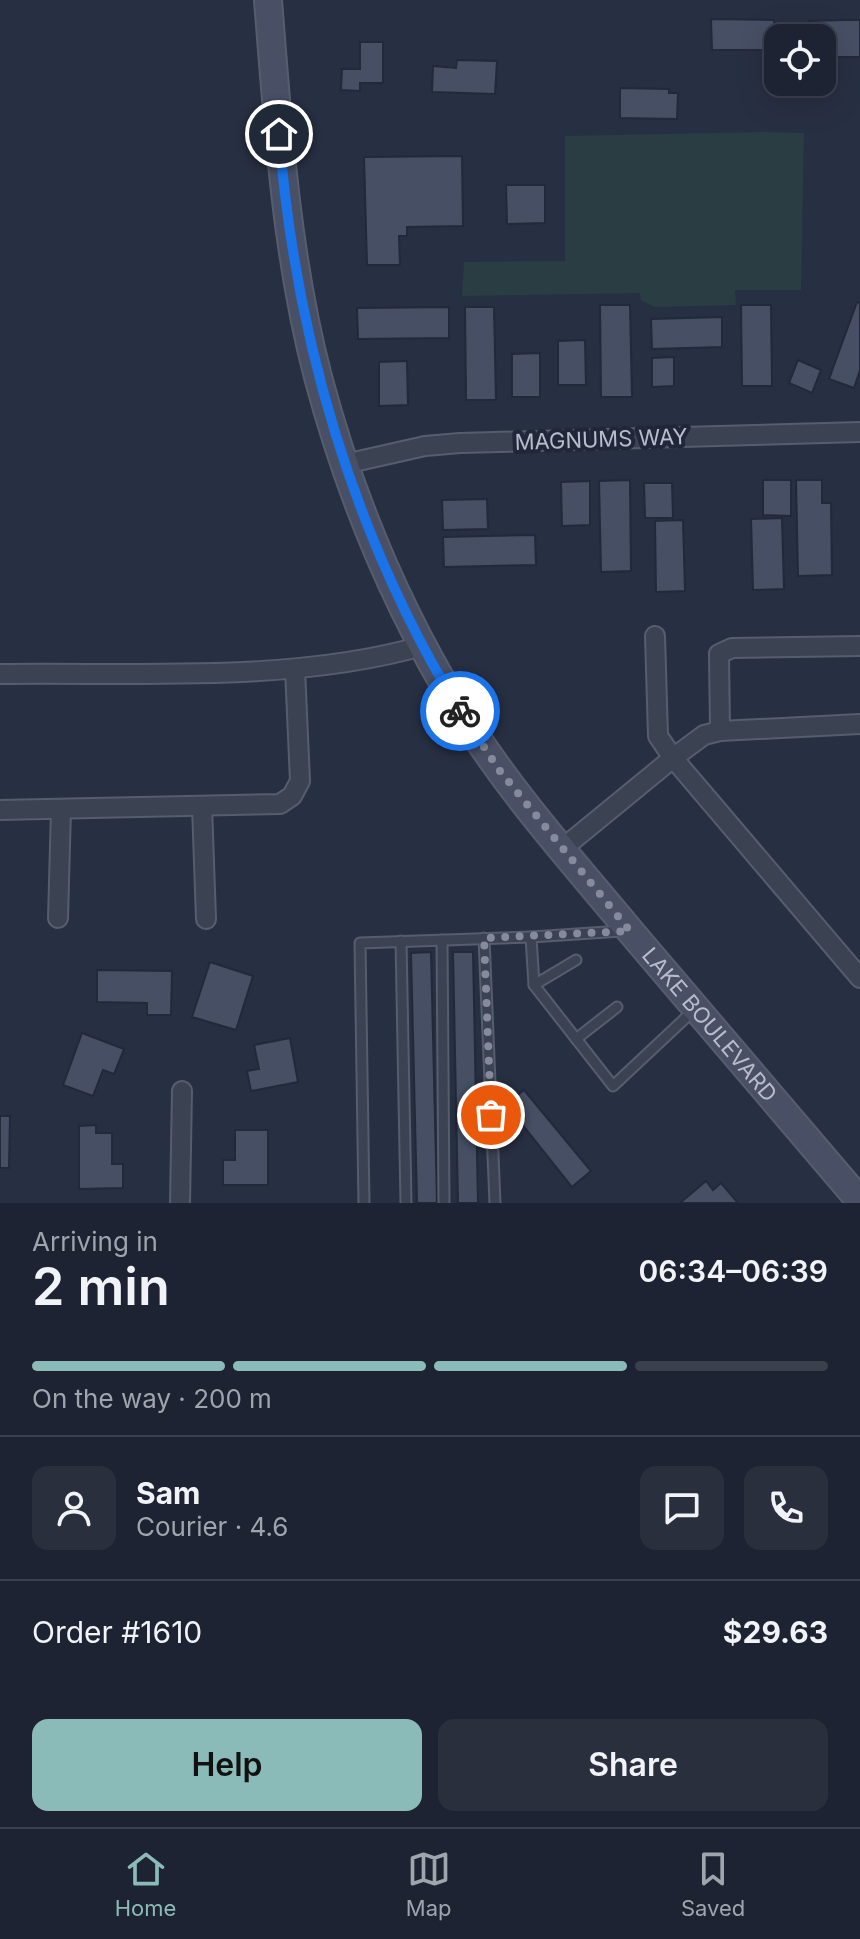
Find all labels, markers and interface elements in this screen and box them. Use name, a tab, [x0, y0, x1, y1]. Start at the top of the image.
map controls	[764, 24, 836, 96]
button: locate	[764, 24, 836, 96]
pin	[245, 100, 313, 168]
icon: home	[257, 112, 301, 156]
street label: MAGNUMS WAY	[514, 423, 688, 455]
courier	[420, 671, 500, 751]
icon: bike	[438, 689, 482, 733]
street label: LAKE BOULEVARD	[637, 942, 782, 1107]
pin	[457, 1081, 525, 1149]
icon: bag	[469, 1093, 513, 1137]
text: Arriving in	[32, 1226, 158, 1257]
text: 06:34–06:39	[639, 1253, 828, 1289]
text: 2 min	[32, 1255, 170, 1318]
text: On the way · 200 m	[32, 1383, 272, 1414]
button: person	[32, 1466, 116, 1550]
button: chat	[640, 1466, 724, 1550]
button: phone	[744, 1466, 828, 1550]
text: Sam	[136, 1475, 200, 1511]
text: Courier · 4.6	[136, 1511, 288, 1542]
text: Order #1610	[32, 1614, 202, 1650]
text: $29.63	[723, 1614, 828, 1650]
button: Help	[32, 1719, 422, 1811]
button: Share	[438, 1719, 828, 1811]
tab: Home	[115, 1847, 176, 1921]
tab: Map	[406, 1847, 451, 1921]
tab: Saved	[681, 1847, 745, 1921]

